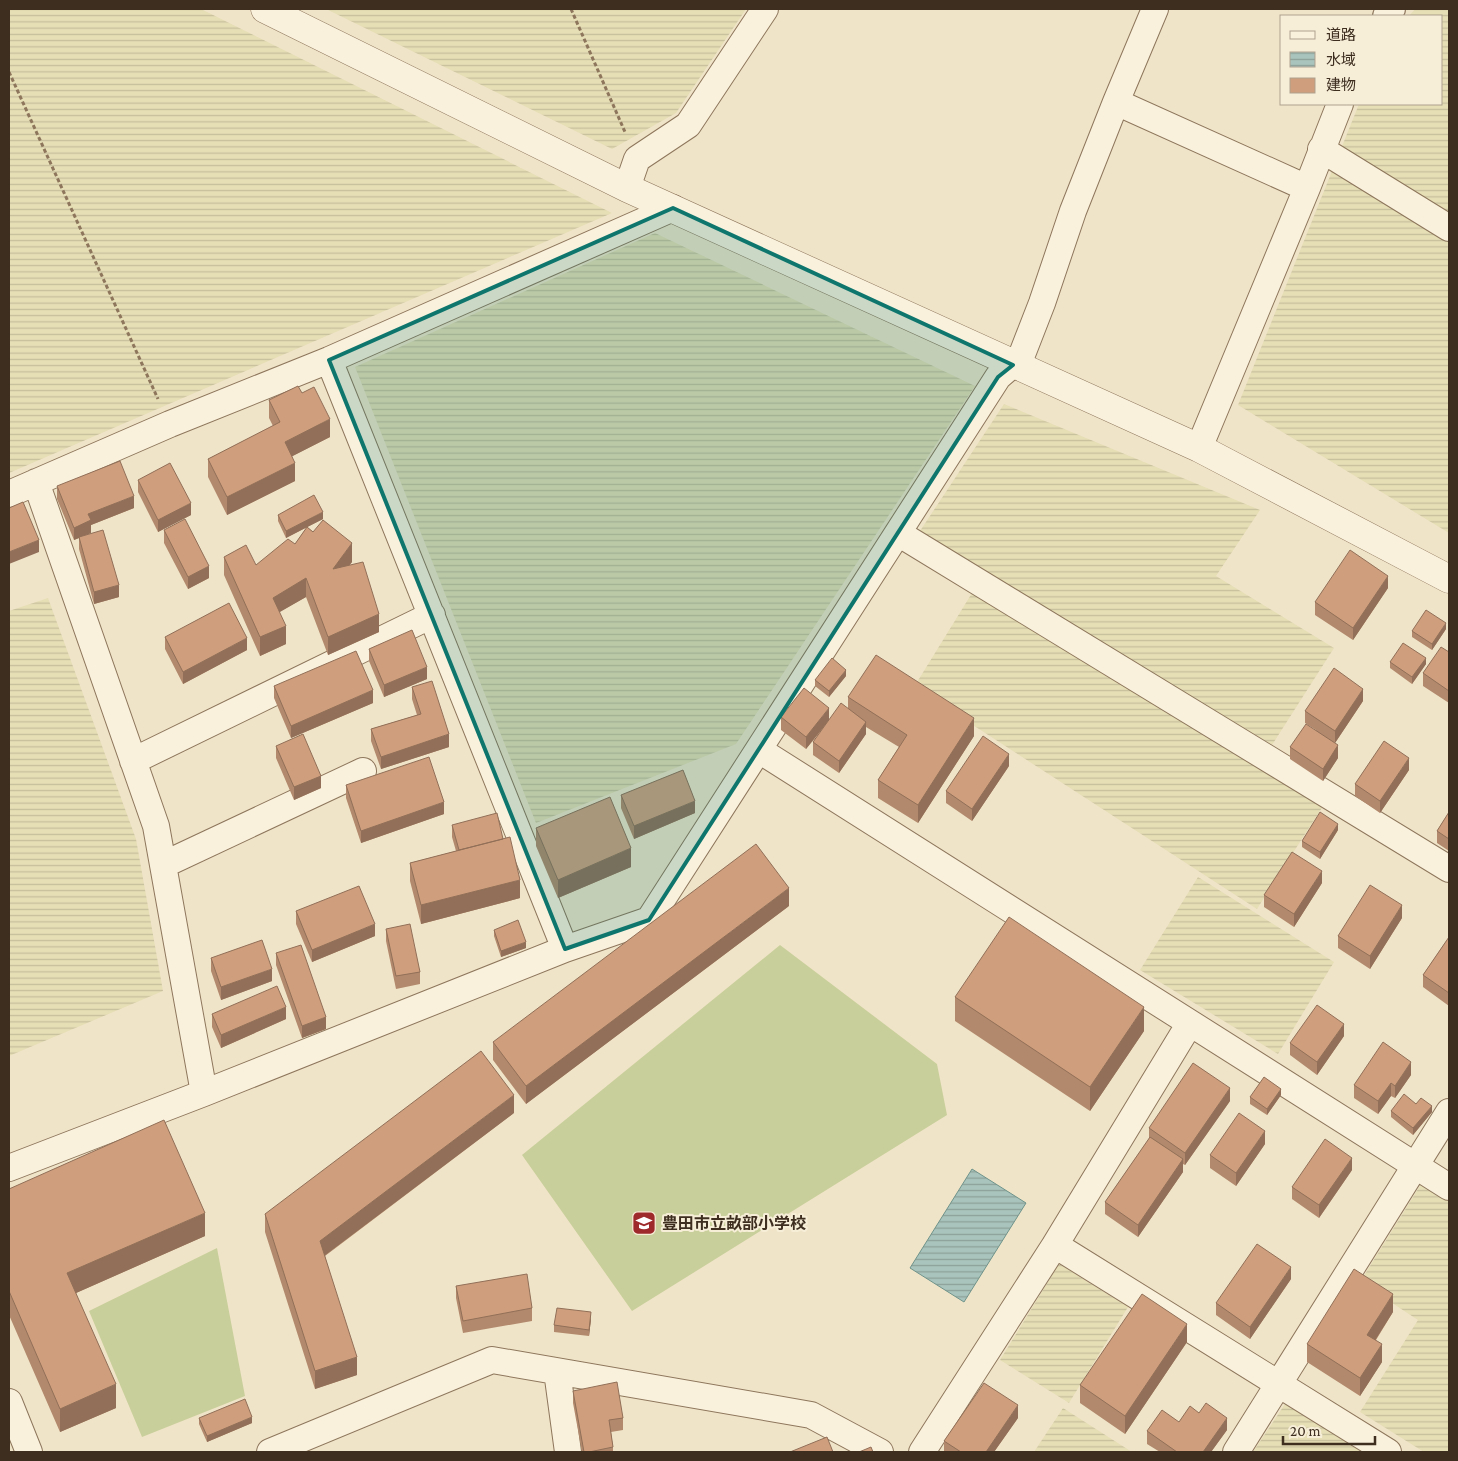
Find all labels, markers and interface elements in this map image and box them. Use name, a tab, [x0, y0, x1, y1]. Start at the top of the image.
legend	[1280, 15, 1443, 105]
text: 道路	[1326, 27, 1356, 43]
text: 水域	[1326, 52, 1356, 68]
text: 建物	[1326, 77, 1356, 93]
school or university icon: 豊田市立畝部小学校	[631, 1210, 657, 1236]
place label: 豊田市立畝部小学校	[662, 1215, 806, 1232]
scale bar	[1283, 1414, 1376, 1446]
text: 20 m	[1290, 1423, 1321, 1439]

